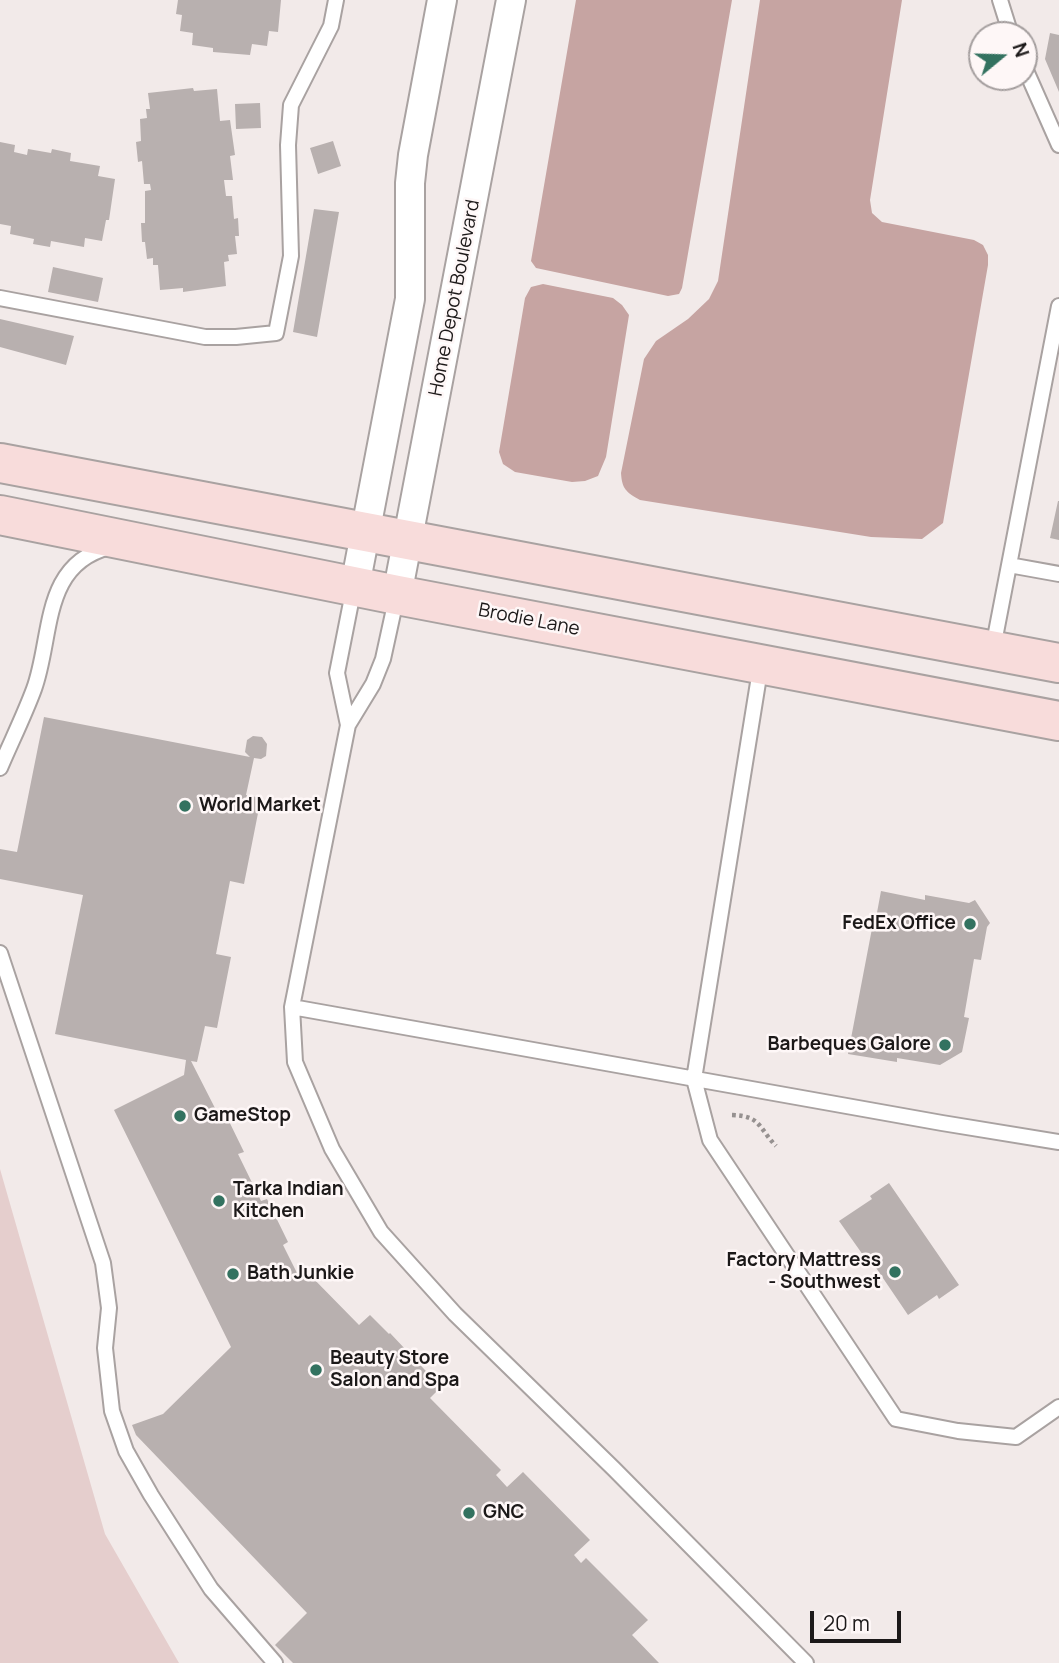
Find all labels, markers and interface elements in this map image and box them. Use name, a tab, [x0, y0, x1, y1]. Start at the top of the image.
north arrow	[968, 21, 1038, 91]
text: N	[1006, 39, 1035, 61]
street label: Home Depot Boulevard	[425, 198, 485, 398]
street label: Brodie Lane	[476, 599, 582, 641]
place label: World Market	[199, 795, 321, 817]
marker: World Market	[177, 798, 193, 814]
place label: FedEx Office	[842, 913, 956, 935]
marker: FedEx Office	[962, 916, 978, 932]
place label: Barbeques Galore	[767, 1034, 931, 1056]
marker: Barbeques Galore	[937, 1037, 953, 1053]
place label: GameStop	[194, 1105, 291, 1127]
marker: GameStop	[172, 1108, 188, 1124]
place label: Tarka Indian Kitchen	[233, 1179, 344, 1223]
marker: Tarka Indian Kitchen	[211, 1193, 227, 1209]
place label: Factory Mattress - Southwest	[726, 1250, 881, 1294]
place label: Bath Junkie	[247, 1263, 354, 1285]
marker: Factory Mattress - Southwest	[887, 1264, 903, 1280]
marker: Bath Junkie	[225, 1266, 241, 1282]
place label: Beauty Store Salon and Spa	[330, 1348, 460, 1392]
marker: Beauty Store Salon and Spa	[308, 1362, 324, 1378]
place label: GNC	[483, 1502, 525, 1524]
marker: GNC	[461, 1505, 477, 1521]
scale bar	[814, 1596, 905, 1640]
text: 20 m	[823, 1609, 870, 1637]

